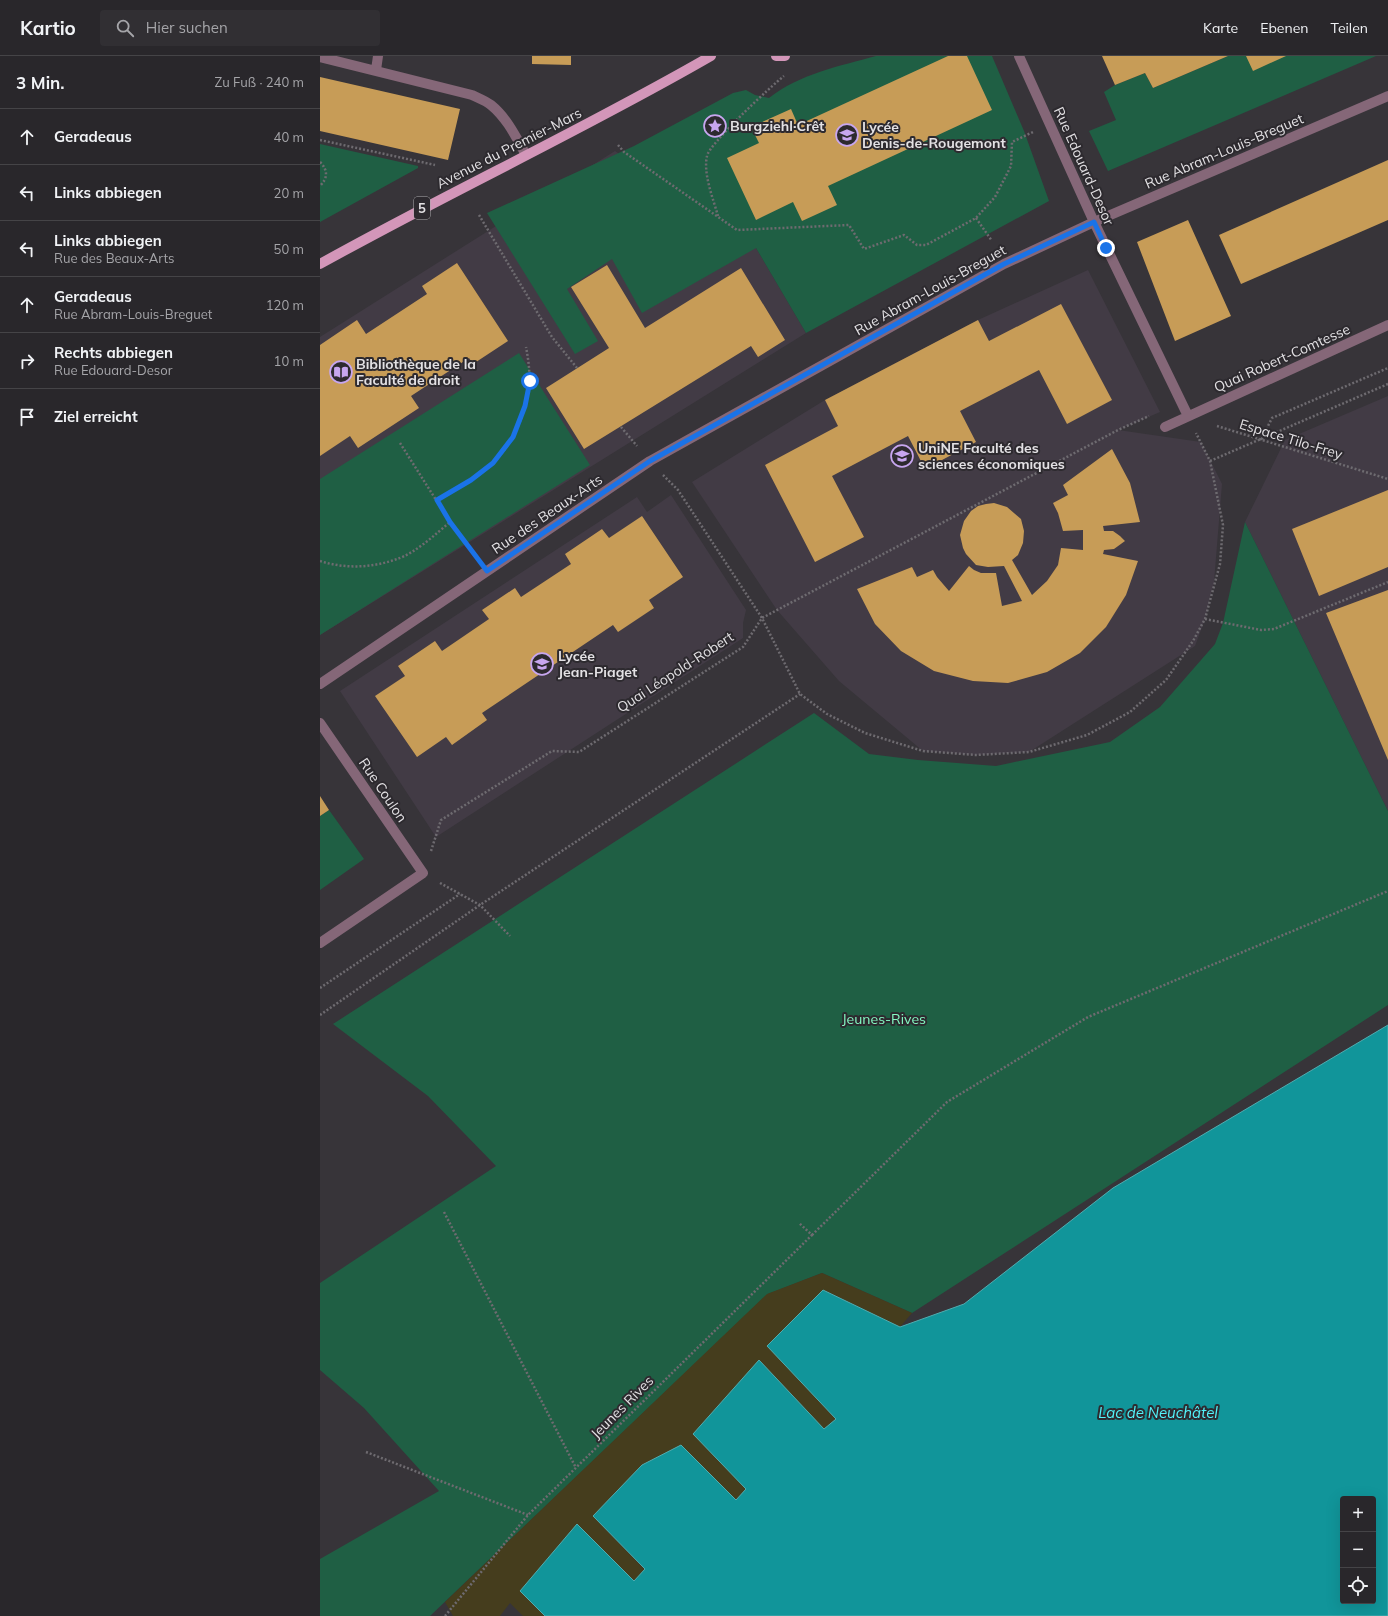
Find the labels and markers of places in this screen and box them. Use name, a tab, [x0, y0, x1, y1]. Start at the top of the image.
place icon: Burgziehl·Crêt	[702, 113, 728, 139]
place label: Burgziehl·Crêt	[730, 117, 825, 135]
place label: Lycée Denis-de-Rougemont	[862, 118, 1006, 152]
school or university icon: Lycée Denis-de-Rougemont	[834, 122, 860, 148]
place label: Bibliothèque de la Faculté de droit	[356, 355, 476, 389]
library icon: Bibliothèque de la Faculté de droit	[328, 359, 354, 385]
place label: UniNE Faculté des sciences économiques	[918, 439, 1065, 473]
school or university icon: UniNE Faculté des sciences économiques	[889, 443, 915, 469]
place label: Lycée Jean-Piaget	[558, 647, 638, 681]
school or university icon: Lycée Jean-Piaget	[529, 651, 555, 677]

